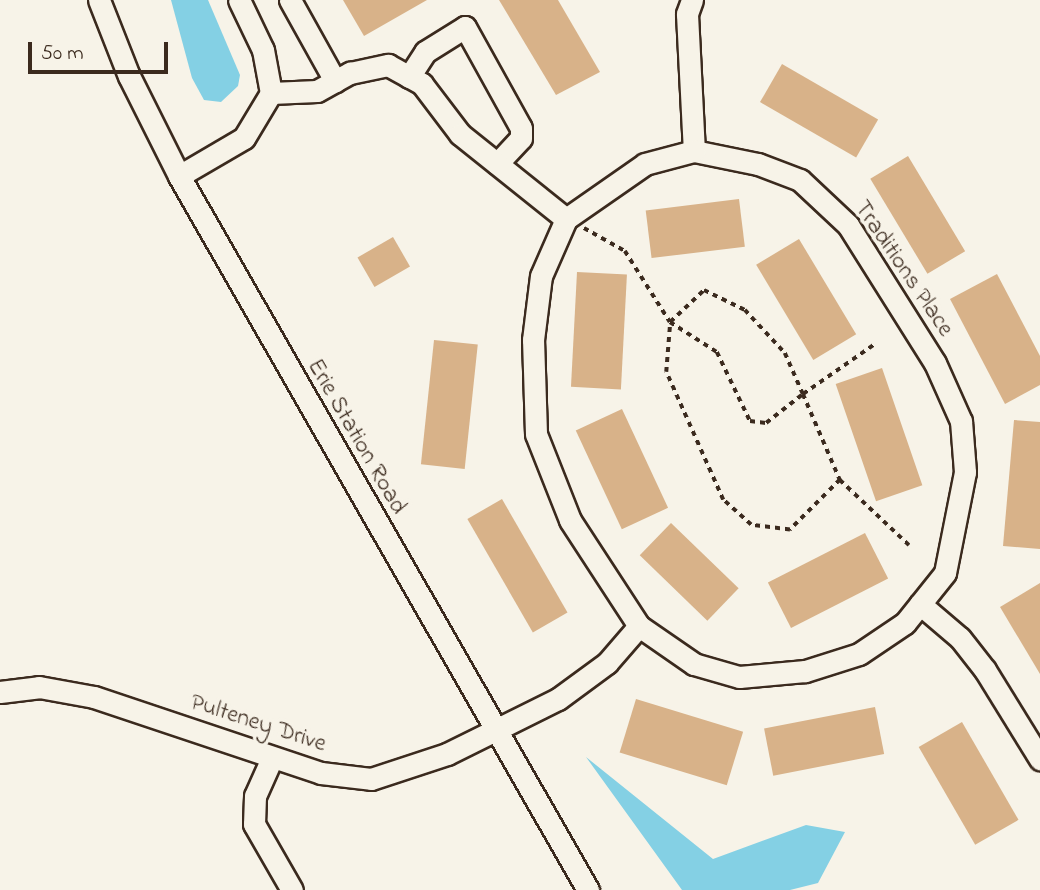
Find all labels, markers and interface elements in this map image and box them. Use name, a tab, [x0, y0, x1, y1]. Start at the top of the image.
scale bar	[32, 28, 172, 72]
text: 50 m	[41, 39, 84, 69]
street label: Traditions Place	[847, 196, 959, 342]
street label: Erie Station Road	[300, 354, 412, 520]
street label: Pulteney Drive	[187, 689, 329, 759]

